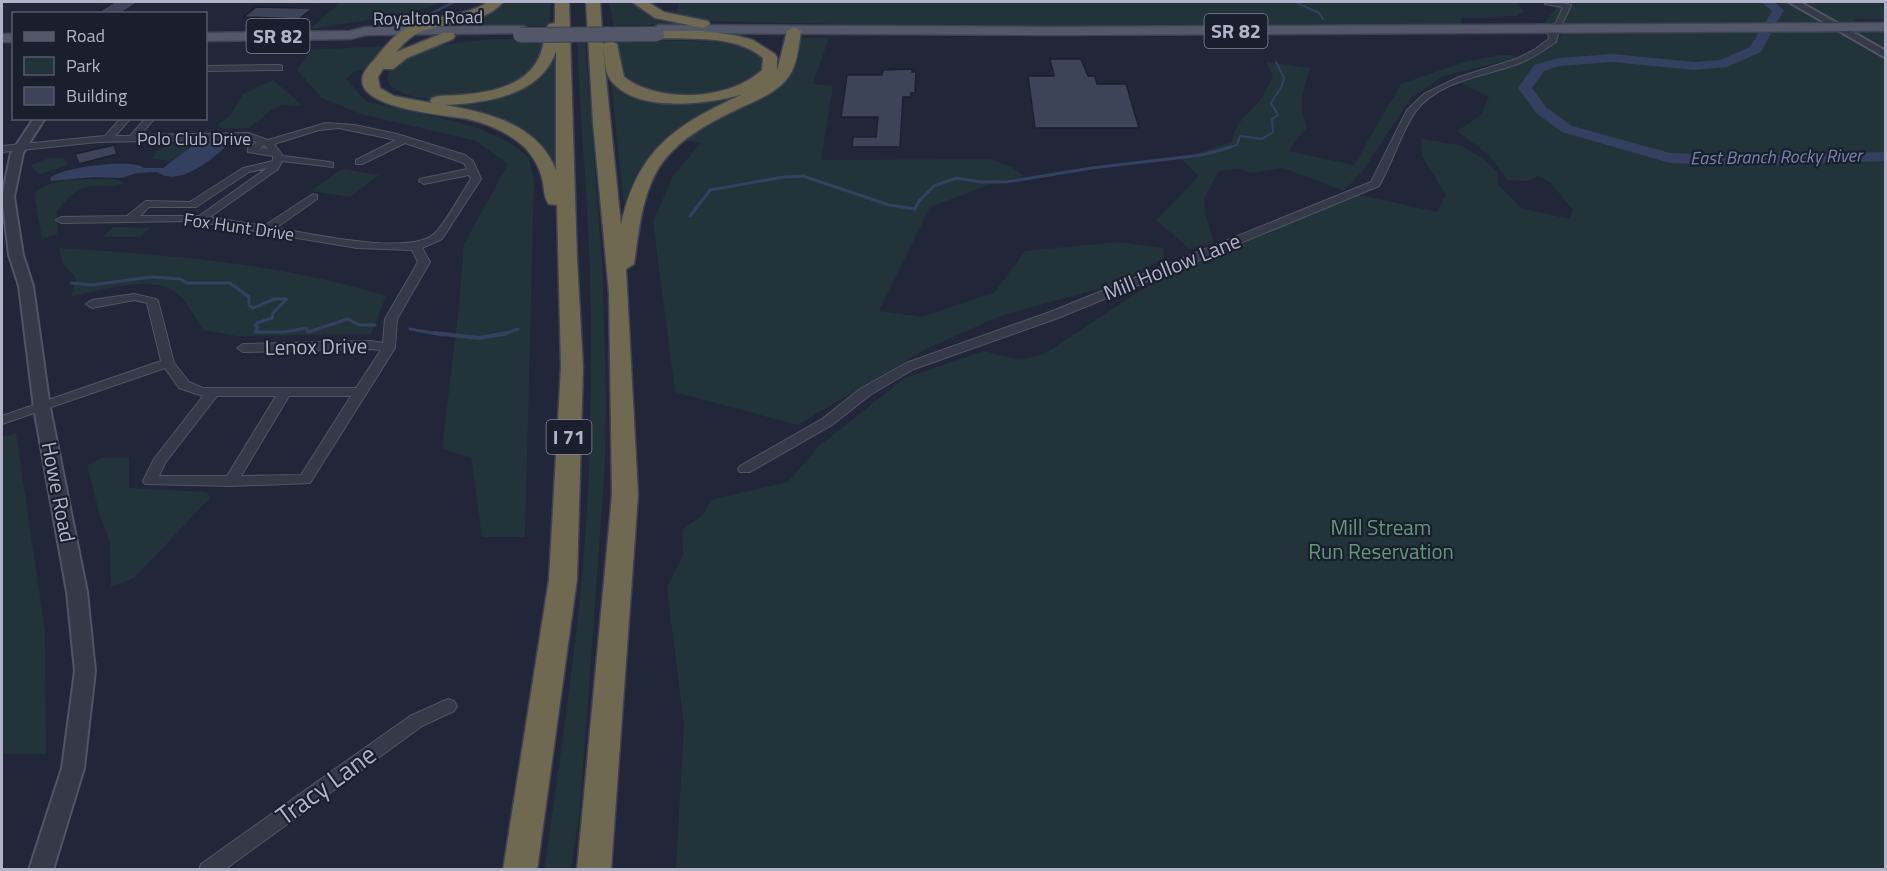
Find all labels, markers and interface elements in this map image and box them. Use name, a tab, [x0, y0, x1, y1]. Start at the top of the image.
street label: Royalton Road	[373, 3, 483, 32]
legend	[12, 12, 207, 120]
road number: SR 82	[1204, 14, 1268, 48]
road number: SR 82	[246, 19, 310, 53]
text: Road	[66, 22, 105, 49]
text: Park	[66, 52, 101, 79]
text: Building	[66, 82, 127, 109]
street label: Polo Club Drive	[137, 125, 251, 152]
water label: East Branch Rocky River	[1690, 141, 1864, 171]
street label: Fox Hunt Drive	[182, 205, 296, 248]
street label: Mill Hollow Lane	[1098, 224, 1245, 308]
street label: Lenox Drive	[264, 329, 368, 363]
road number: I 71	[546, 420, 592, 454]
street label: Howe Road	[34, 439, 84, 545]
park label: Mill Stream Run Reservation	[1308, 511, 1454, 567]
street label: Tracy Lane	[267, 735, 384, 834]

